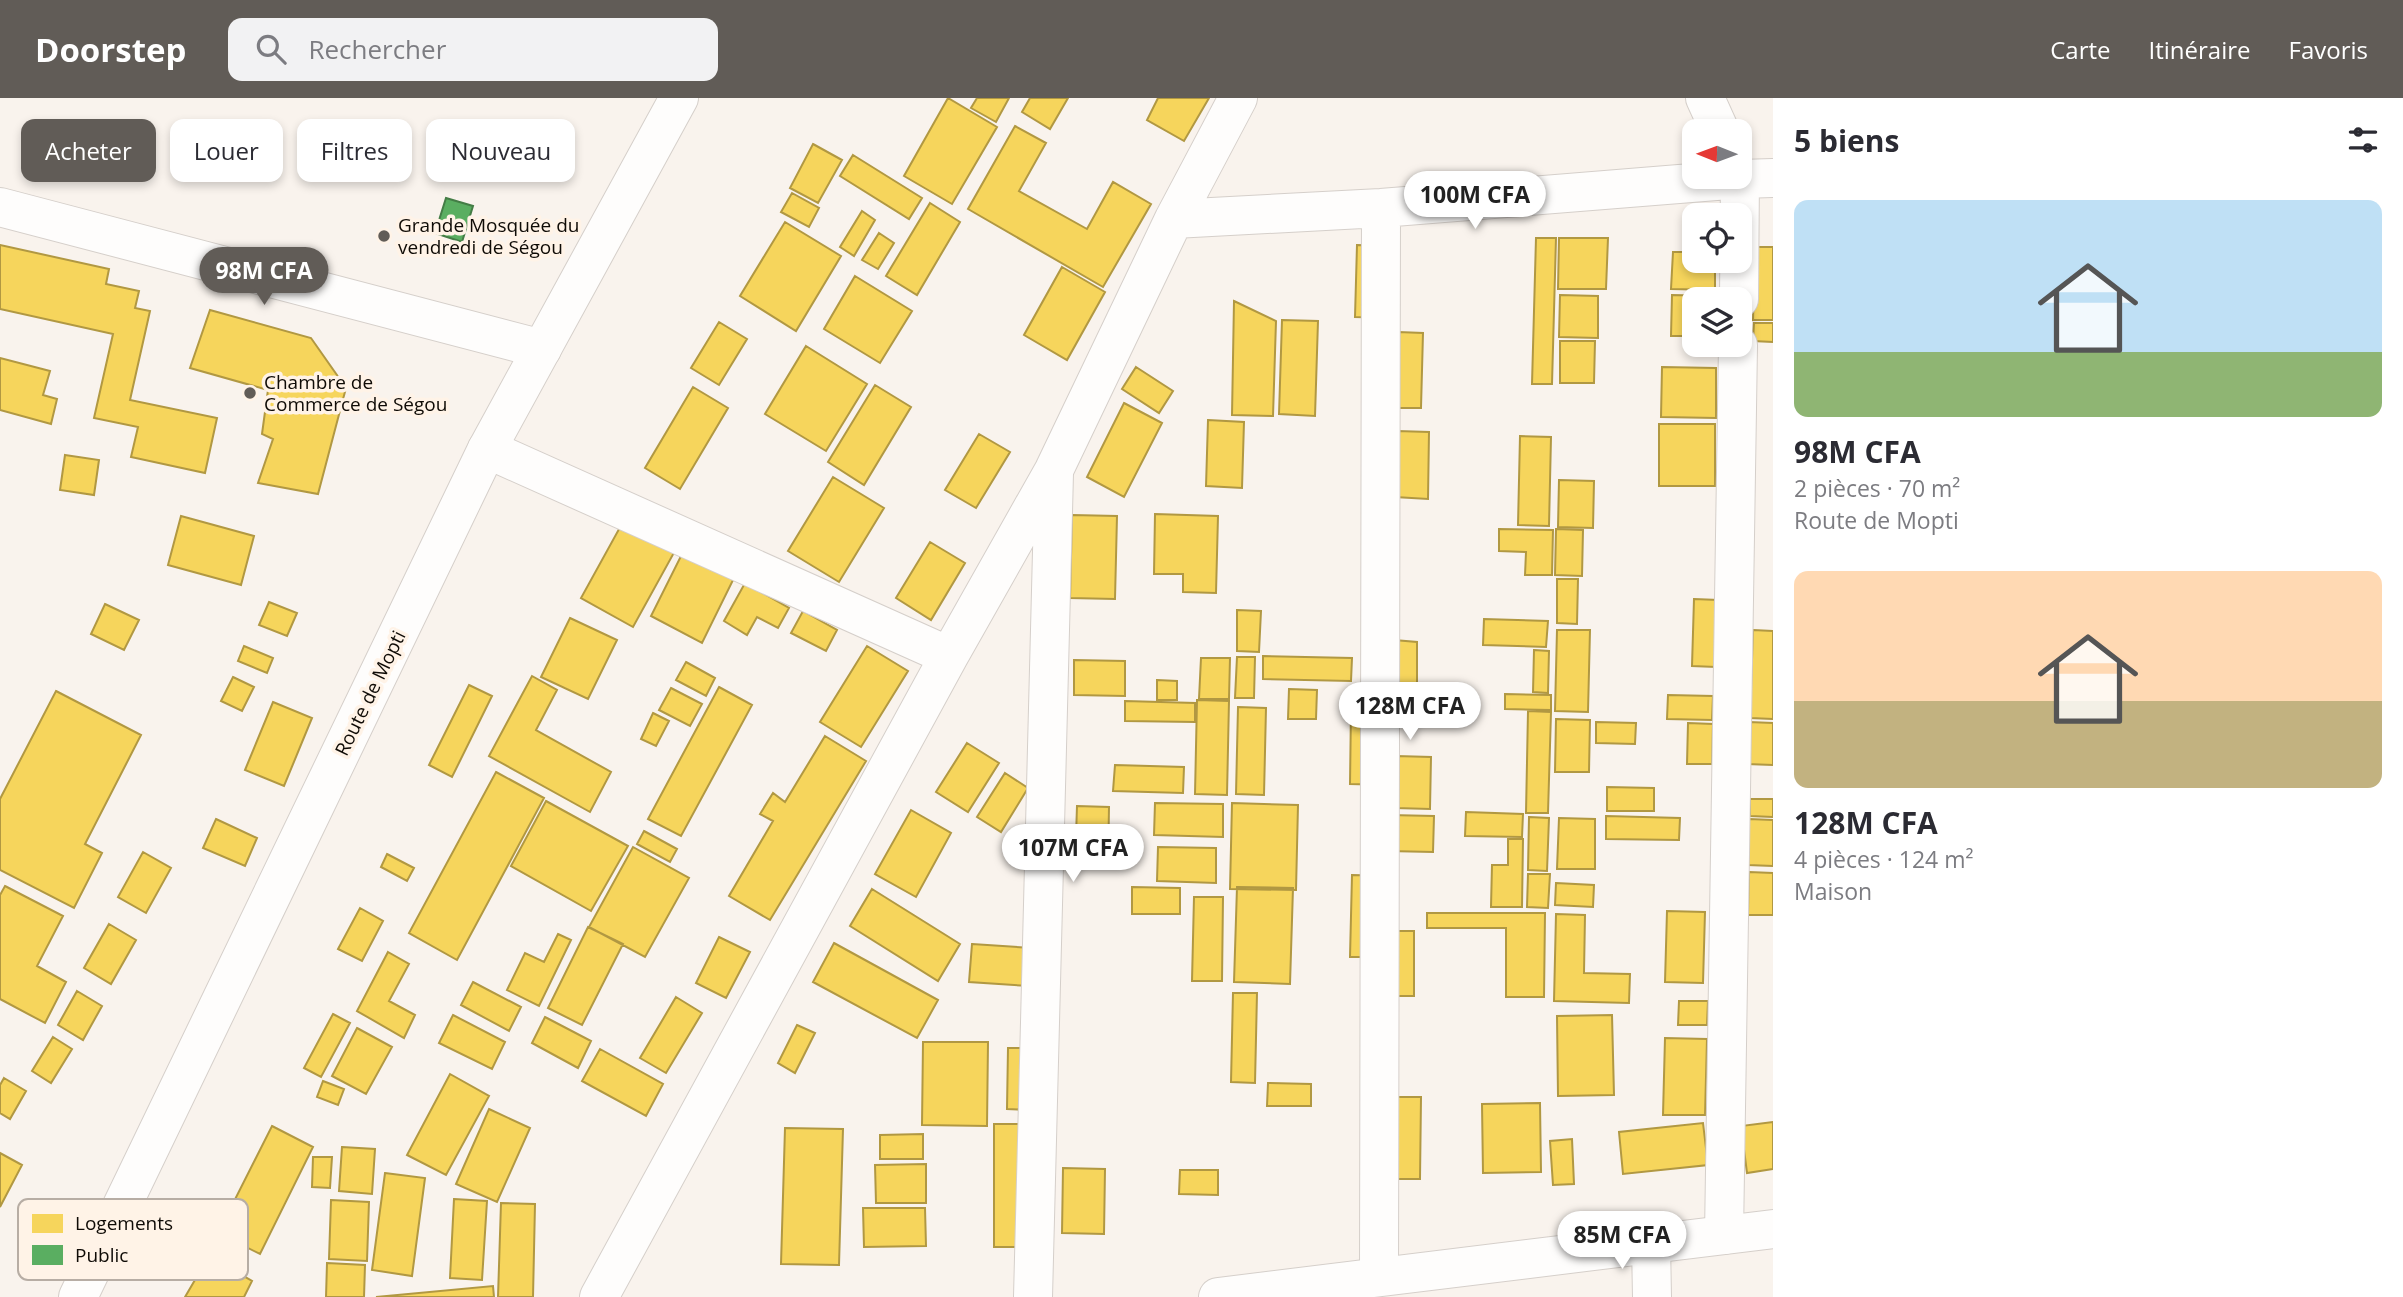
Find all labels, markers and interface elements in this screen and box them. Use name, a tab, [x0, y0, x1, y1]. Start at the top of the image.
search box	[228, 18, 718, 81]
text: Doorstep	[35, 27, 186, 72]
icon: search	[252, 30, 290, 68]
text: Rechercher	[308, 31, 446, 67]
text: Carte	[2050, 33, 2111, 66]
text: Itinéraire	[2149, 33, 2251, 66]
text: Favoris	[2289, 33, 2368, 66]
chip: Acheter	[21, 119, 156, 182]
chip: Louer	[170, 119, 283, 182]
chip: Filtres	[297, 119, 412, 182]
chip: Nouveau	[426, 119, 575, 182]
north arrow	[1682, 119, 1752, 189]
map controls	[1682, 119, 1752, 357]
text: 5 biens	[1794, 120, 1899, 161]
icon: filters	[2344, 121, 2382, 159]
pin: 100M CFA	[1403, 172, 1547, 231]
text: 100M CFA	[1420, 178, 1530, 210]
button: locate	[1682, 203, 1752, 273]
place label: Grande Mosquée du vendredi de Ségou	[398, 212, 579, 260]
marker: Grande Mosquée du vendredi de Ségou	[376, 228, 392, 244]
icon: home	[2025, 245, 2151, 371]
pin: 98M CFA	[199, 248, 329, 307]
text: 98M CFA	[215, 254, 313, 286]
button: layers	[1682, 287, 1752, 357]
place label: Chambre de Commerce de Ségou	[264, 369, 447, 417]
marker: Chambre de Commerce de Ségou	[242, 385, 258, 401]
text: 98M CFA	[1794, 431, 1921, 472]
text: 2 pièces · 70 m²	[1794, 472, 1960, 504]
text: Route de Mopti	[1794, 504, 1959, 536]
icon: home	[2025, 616, 2151, 742]
street label: Route de Mopti	[328, 626, 412, 760]
pin: 128M CFA	[1338, 682, 1482, 742]
text: 128M CFA	[1355, 689, 1465, 721]
text: 128M CFA	[1794, 802, 1938, 843]
pin: 107M CFA	[1001, 824, 1145, 884]
text: 107M CFA	[1018, 831, 1128, 863]
text: 4 pièces · 124 m²	[1794, 843, 1974, 875]
text: Maison	[1794, 875, 1872, 907]
legend	[18, 1199, 248, 1280]
text: Logements	[75, 1210, 173, 1236]
pin: 85M CFA	[1557, 1212, 1687, 1271]
text: 85M CFA	[1573, 1218, 1671, 1250]
text: Public	[75, 1242, 128, 1268]

